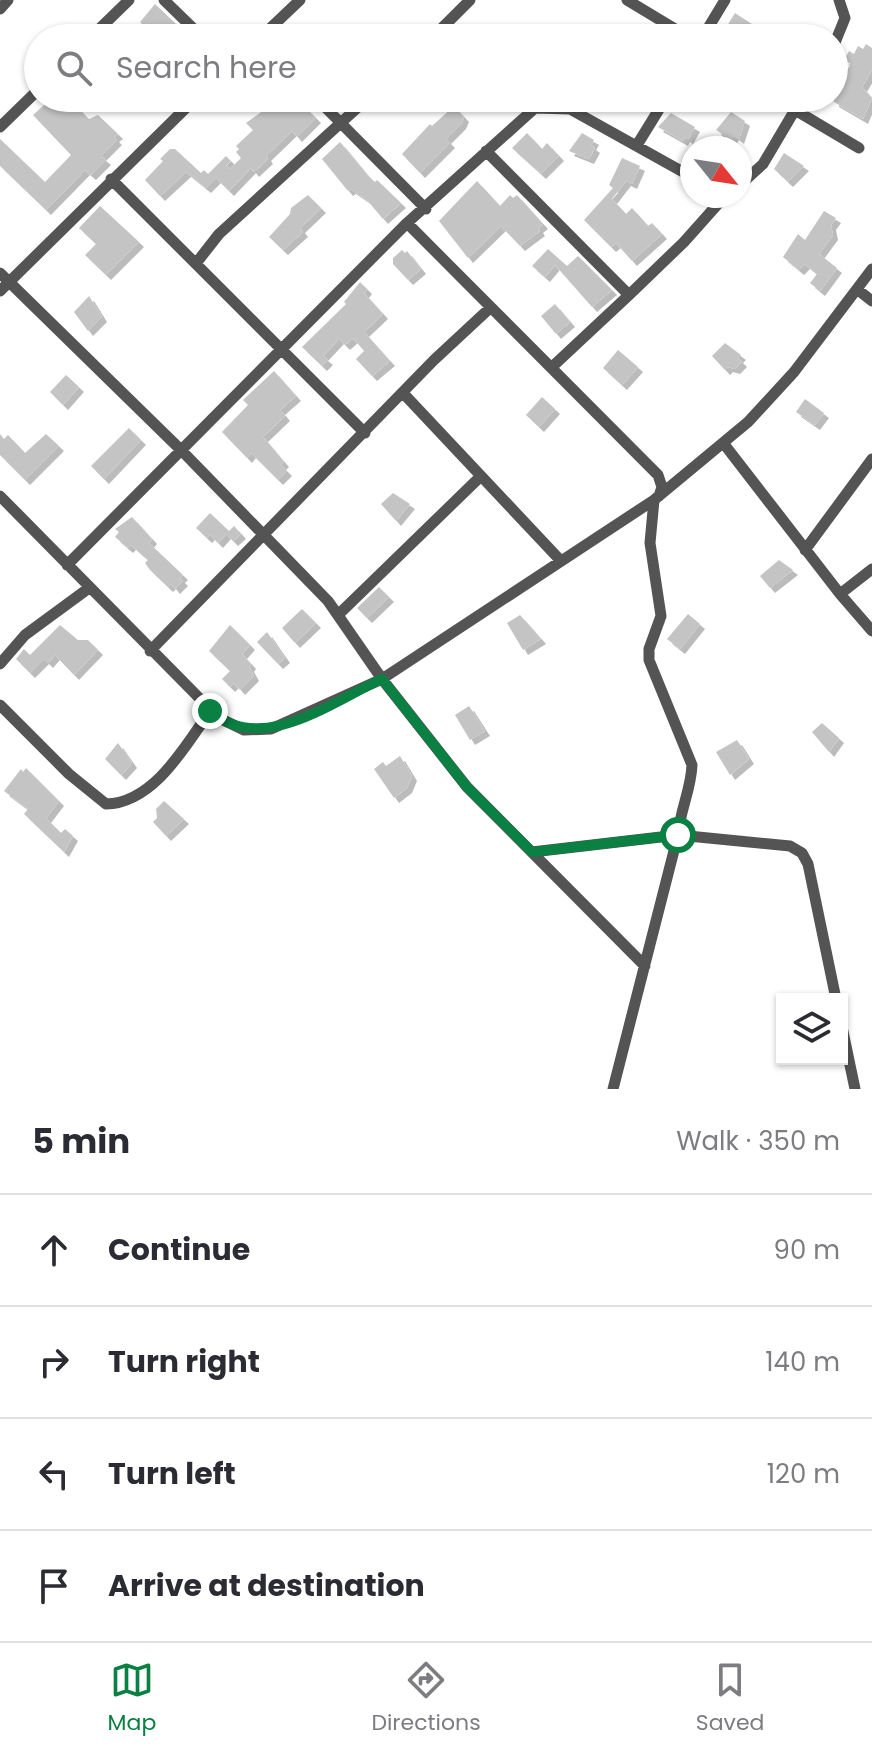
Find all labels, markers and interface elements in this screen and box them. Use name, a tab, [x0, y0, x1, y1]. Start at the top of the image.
search box	[24, 24, 848, 112]
icon: search	[52, 46, 96, 90]
text: Search here	[116, 46, 297, 89]
north arrow	[680, 136, 752, 208]
route end	[192, 693, 228, 729]
route start	[660, 817, 696, 853]
map controls	[776, 993, 848, 1065]
button: layers	[776, 993, 848, 1065]
text: 5 min	[32, 1117, 130, 1165]
text: Walk · 350 m	[676, 1123, 840, 1159]
icon: ahead	[32, 1228, 76, 1272]
text: Continue	[108, 1228, 250, 1271]
text: 90 m	[774, 1232, 840, 1268]
icon: right	[32, 1340, 76, 1384]
text: Turn right	[108, 1340, 260, 1383]
text: 140 m	[765, 1344, 840, 1380]
icon: left	[32, 1452, 76, 1496]
text: Turn left	[108, 1452, 236, 1495]
text: 120 m	[767, 1456, 840, 1492]
icon: arrive	[32, 1564, 76, 1608]
text: Arrive at destination	[108, 1564, 425, 1607]
tab: Map	[108, 1658, 156, 1739]
tab: Directions	[371, 1658, 481, 1739]
tab: Saved	[696, 1658, 764, 1739]

